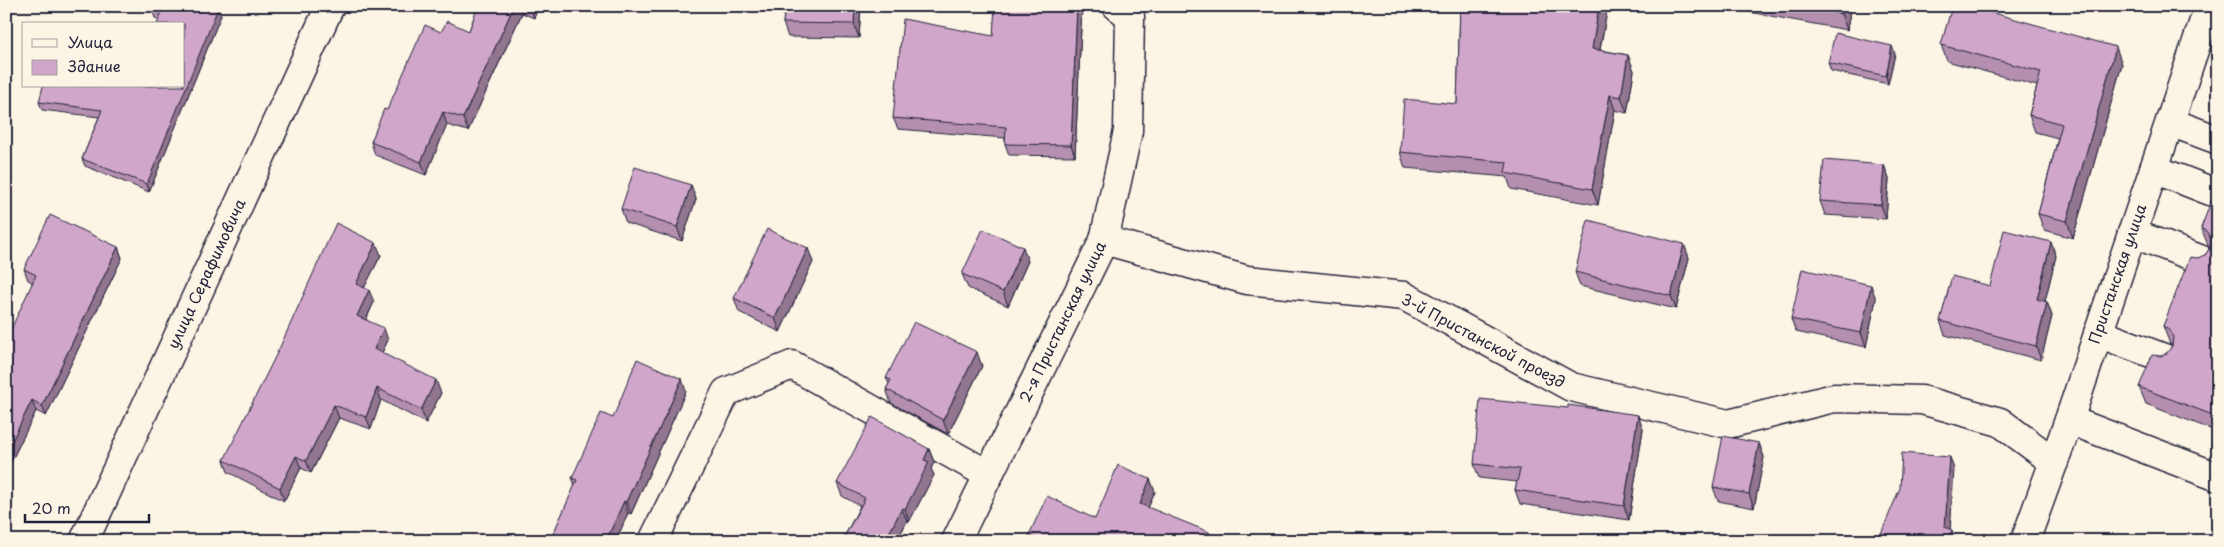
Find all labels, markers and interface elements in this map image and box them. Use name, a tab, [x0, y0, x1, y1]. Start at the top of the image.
legend	[22, 22, 185, 88]
text: Улица	[68, 30, 113, 53]
text: Здание	[68, 54, 121, 77]
street label: улица Серафимовича	[161, 194, 251, 352]
street label: Пристанская улица	[2082, 200, 2152, 347]
street label: 2-я Пристанская улица	[1013, 236, 1111, 406]
street label: 3-й Пристанской проезд	[1398, 287, 1570, 393]
scale bar	[25, 492, 149, 524]
text: 20 m	[32, 496, 71, 519]

